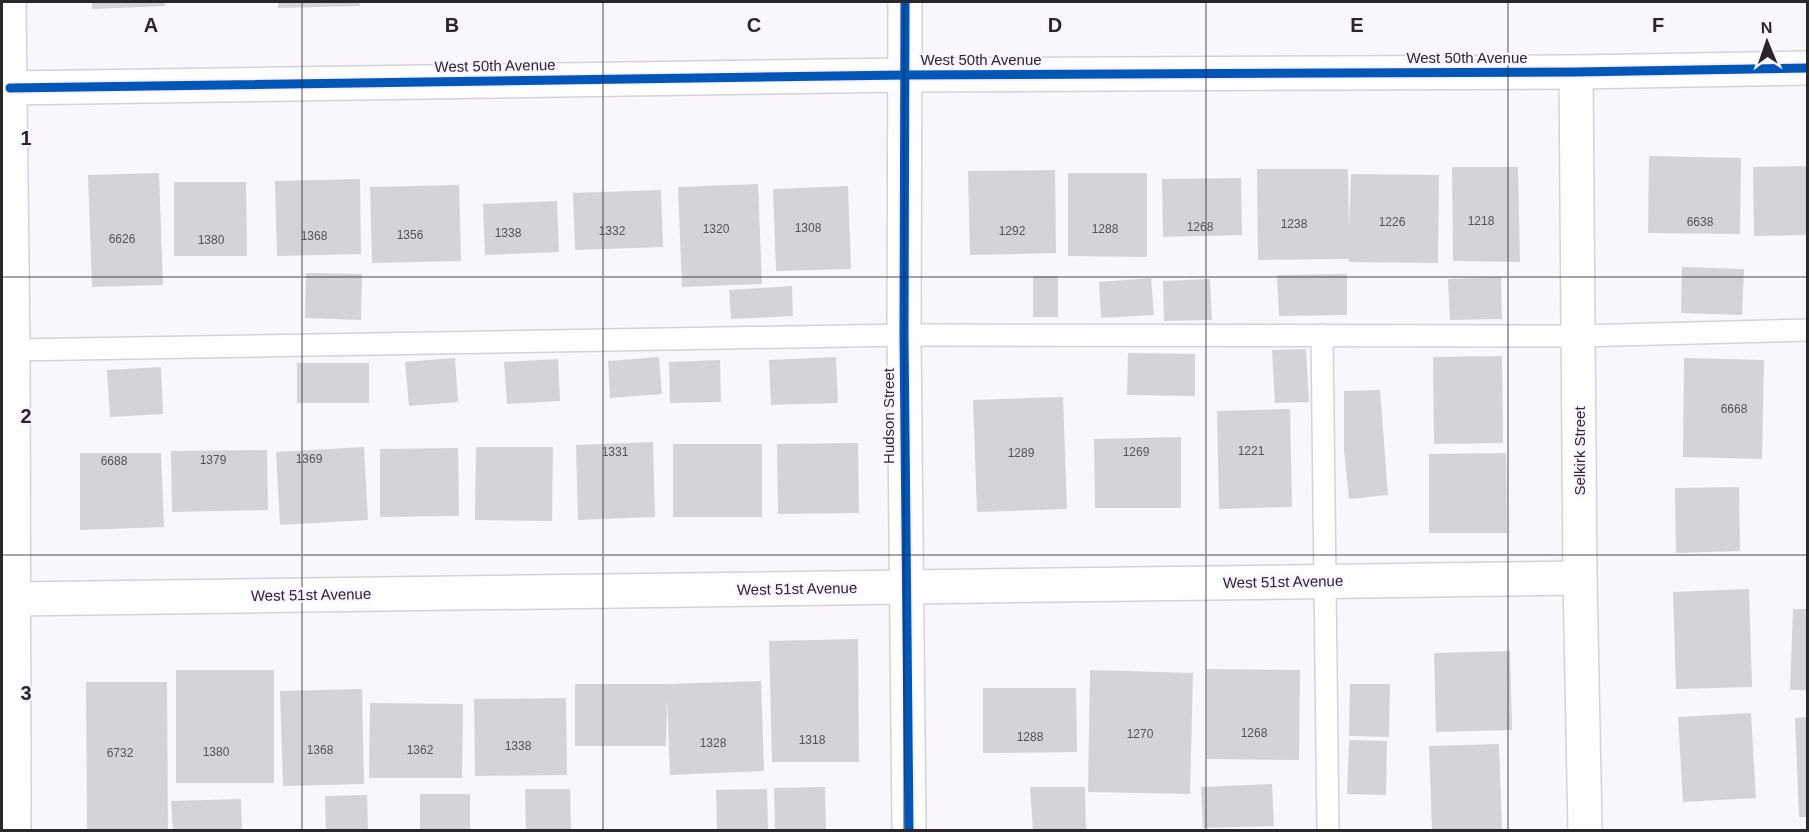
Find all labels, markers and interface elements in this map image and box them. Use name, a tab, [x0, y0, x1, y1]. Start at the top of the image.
north arrow	[1737, 12, 1797, 72]
text: A	[144, 14, 158, 36]
text: B	[445, 14, 459, 36]
text: C	[747, 14, 761, 36]
text: D	[1048, 14, 1062, 36]
text: E	[1350, 14, 1364, 36]
text: F	[1652, 14, 1664, 36]
text: N	[1760, 19, 1773, 36]
street label: West 50th Avenue	[1406, 49, 1528, 66]
street label: West 50th Avenue	[920, 51, 1042, 68]
street label: West 50th Avenue	[434, 56, 556, 75]
text: 1	[20, 127, 32, 149]
house number: 1218	[1468, 214, 1495, 228]
house number: 1226	[1379, 215, 1406, 229]
house number: 6638	[1687, 215, 1714, 229]
house number: 1238	[1281, 217, 1308, 231]
house number: 1268	[1187, 220, 1214, 234]
house number: 1308	[795, 221, 822, 235]
house number: 1320	[703, 222, 730, 236]
house number: 1288	[1092, 222, 1119, 236]
house number: 1332	[599, 224, 626, 238]
house number: 1292	[999, 224, 1026, 238]
house number: 1338	[495, 226, 522, 240]
house number: 1356	[397, 228, 424, 242]
house number: 1368	[301, 229, 328, 243]
house number: 6626	[109, 232, 136, 246]
house number: 1380	[198, 233, 225, 247]
street label: Hudson Street	[880, 367, 897, 464]
house number: 6668	[1721, 402, 1748, 416]
text: 2	[20, 405, 32, 427]
street label: Selkirk Street	[1571, 406, 1588, 496]
house number: 1221	[1238, 444, 1265, 458]
house number: 1331	[602, 445, 629, 459]
house number: 1269	[1123, 445, 1150, 459]
house number: 1289	[1008, 446, 1035, 460]
house number: 1369	[296, 452, 323, 466]
house number: 1379	[200, 453, 227, 467]
house number: 6688	[101, 454, 128, 468]
street label: West 51st Avenue	[1223, 572, 1343, 591]
street label: West 51st Avenue	[737, 579, 857, 598]
street label: West 51st Avenue	[251, 585, 371, 604]
text: 3	[20, 682, 32, 704]
house number: 1268	[1241, 726, 1268, 740]
house number: 1270	[1127, 727, 1154, 741]
house number: 1288	[1017, 730, 1044, 744]
house number: 1318	[799, 733, 826, 747]
house number: 1328	[700, 736, 727, 750]
house number: 1338	[505, 739, 532, 753]
house number: 1368	[307, 743, 334, 757]
house number: 1362	[407, 743, 434, 757]
house number: 1380	[203, 745, 230, 759]
house number: 6732	[107, 746, 134, 760]

